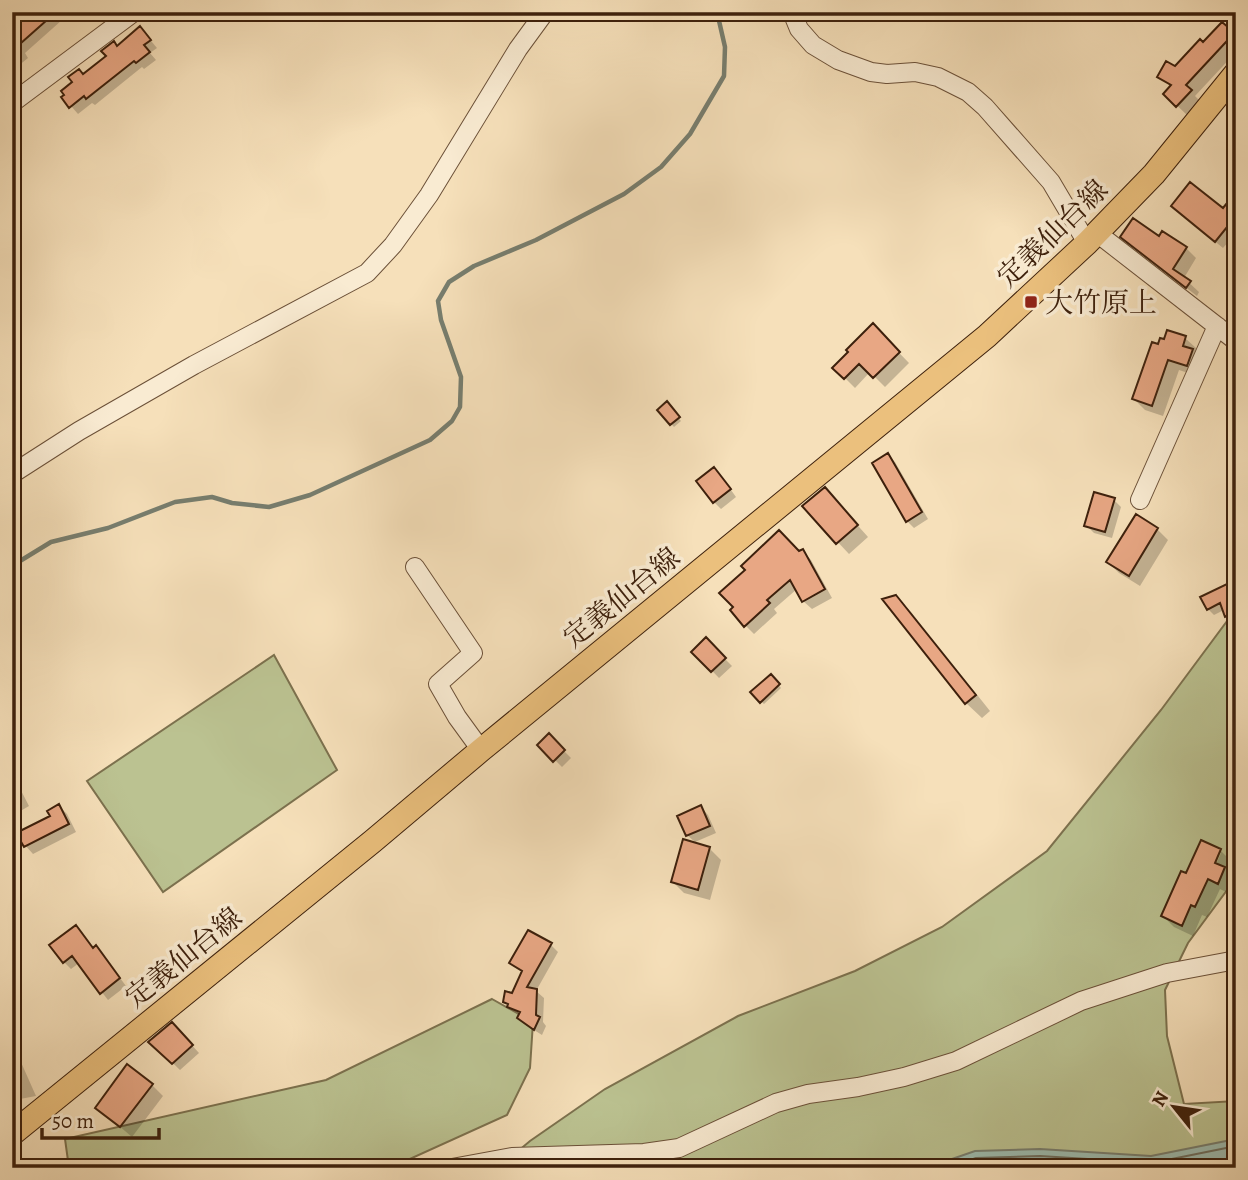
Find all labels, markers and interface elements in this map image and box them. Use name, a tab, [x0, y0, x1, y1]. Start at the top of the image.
street label: 定義仙台線	[989, 171, 1116, 296]
place label: 大竹原上	[1045, 284, 1157, 322]
marker: 大竹原上	[1023, 294, 1039, 310]
street label: 定義仙台線	[555, 539, 688, 657]
street label: 定義仙台線	[117, 899, 250, 1017]
north arrow	[1140, 1072, 1210, 1142]
text: N	[1145, 1086, 1175, 1111]
scale bar	[42, 1096, 159, 1140]
text: 50 m	[52, 1107, 94, 1135]

